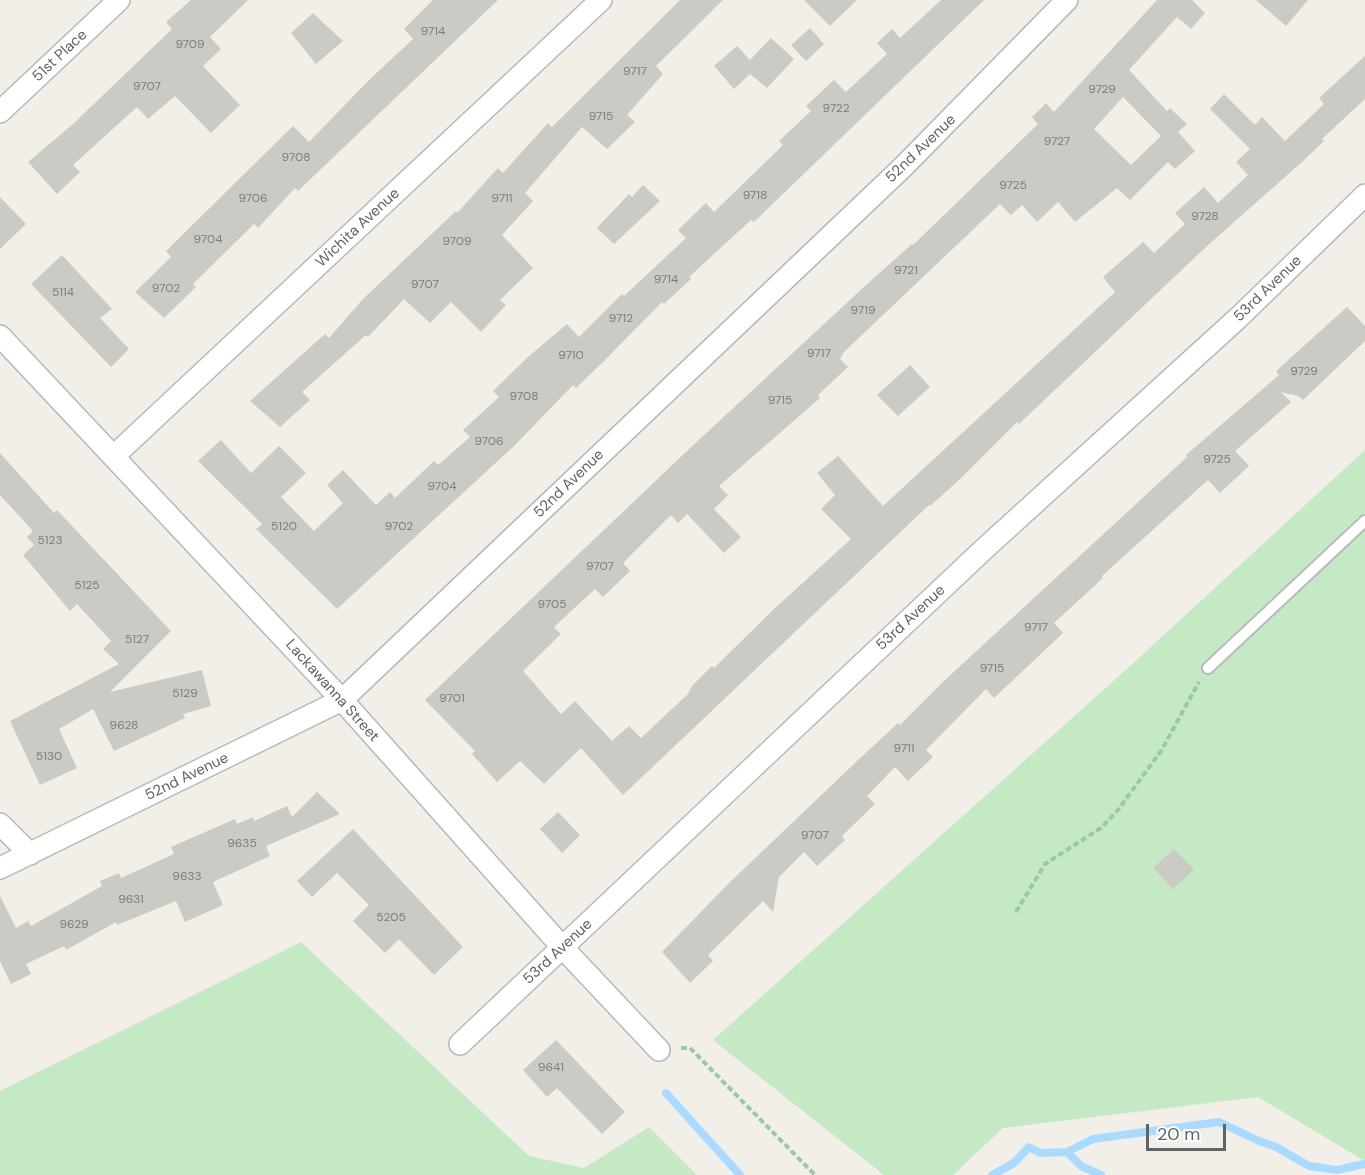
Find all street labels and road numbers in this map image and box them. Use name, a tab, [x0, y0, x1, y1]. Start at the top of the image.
street label: 51st Place	[29, 26, 91, 86]
street label: 52nd Avenue	[882, 111, 960, 187]
street label: Wichita Avenue	[312, 185, 404, 271]
street label: 53rd Avenue	[1230, 252, 1306, 326]
street label: 52nd Avenue	[530, 446, 608, 522]
street label: 53rd Avenue	[873, 582, 949, 654]
street label: Lackawanna Street	[281, 636, 383, 746]
street label: 52nd Avenue	[142, 749, 232, 805]
street label: 53rd Avenue	[520, 916, 596, 988]

